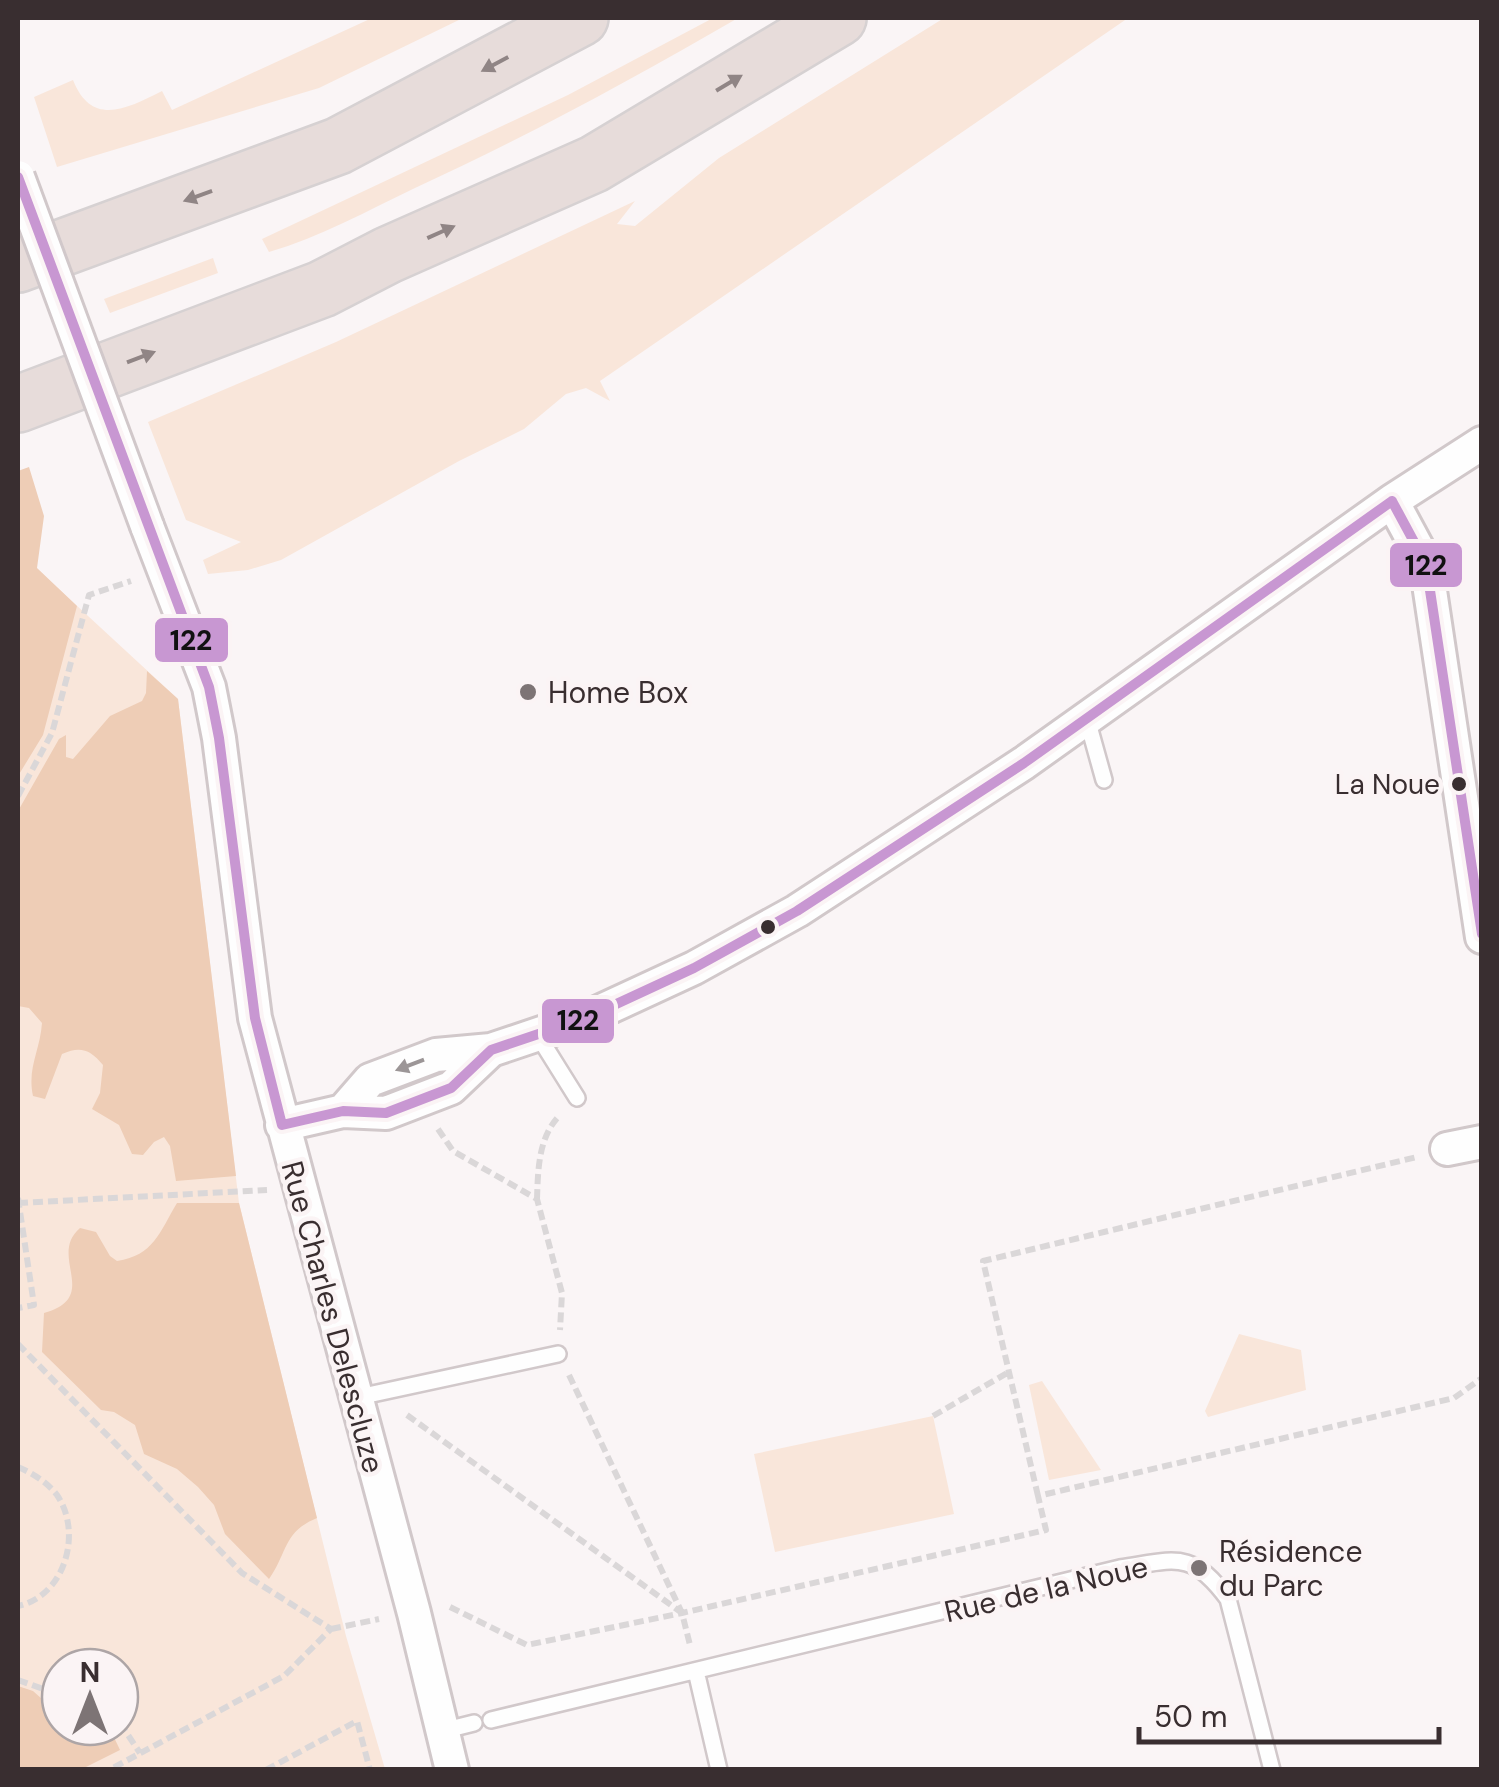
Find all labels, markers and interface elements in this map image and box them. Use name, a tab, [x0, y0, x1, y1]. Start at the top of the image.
one-way arrow	[480, 55, 509, 72]
one-way arrow	[715, 75, 743, 92]
one-way arrow	[183, 189, 213, 204]
one-way arrow	[426, 224, 456, 240]
one-way arrow	[127, 349, 157, 364]
line badge: 122	[1388, 541, 1464, 589]
text: 122	[1405, 547, 1447, 584]
line badge: 122	[153, 616, 230, 664]
text: 122	[170, 622, 212, 659]
place label: Home Box	[548, 673, 688, 712]
marker: Home Box	[517, 681, 539, 703]
place label: La Noue	[1335, 766, 1440, 803]
marker: La Noue	[1449, 774, 1469, 794]
unlabelled marker	[758, 917, 778, 937]
line badge: 122	[540, 997, 616, 1045]
text: 122	[557, 1002, 599, 1039]
one-way arrow	[394, 1058, 424, 1073]
street label: Rue Charles Delescluze	[273, 1157, 393, 1477]
place label: Résidence du Parc	[1219, 1532, 1363, 1605]
street label: Rue de la Noue	[940, 1547, 1152, 1631]
marker: Résidence du Parc	[1188, 1557, 1210, 1579]
north arrow	[40, 1647, 140, 1747]
text: N	[80, 1654, 100, 1691]
scale bar	[1139, 1682, 1439, 1744]
text: 50 m	[1154, 1697, 1228, 1736]

